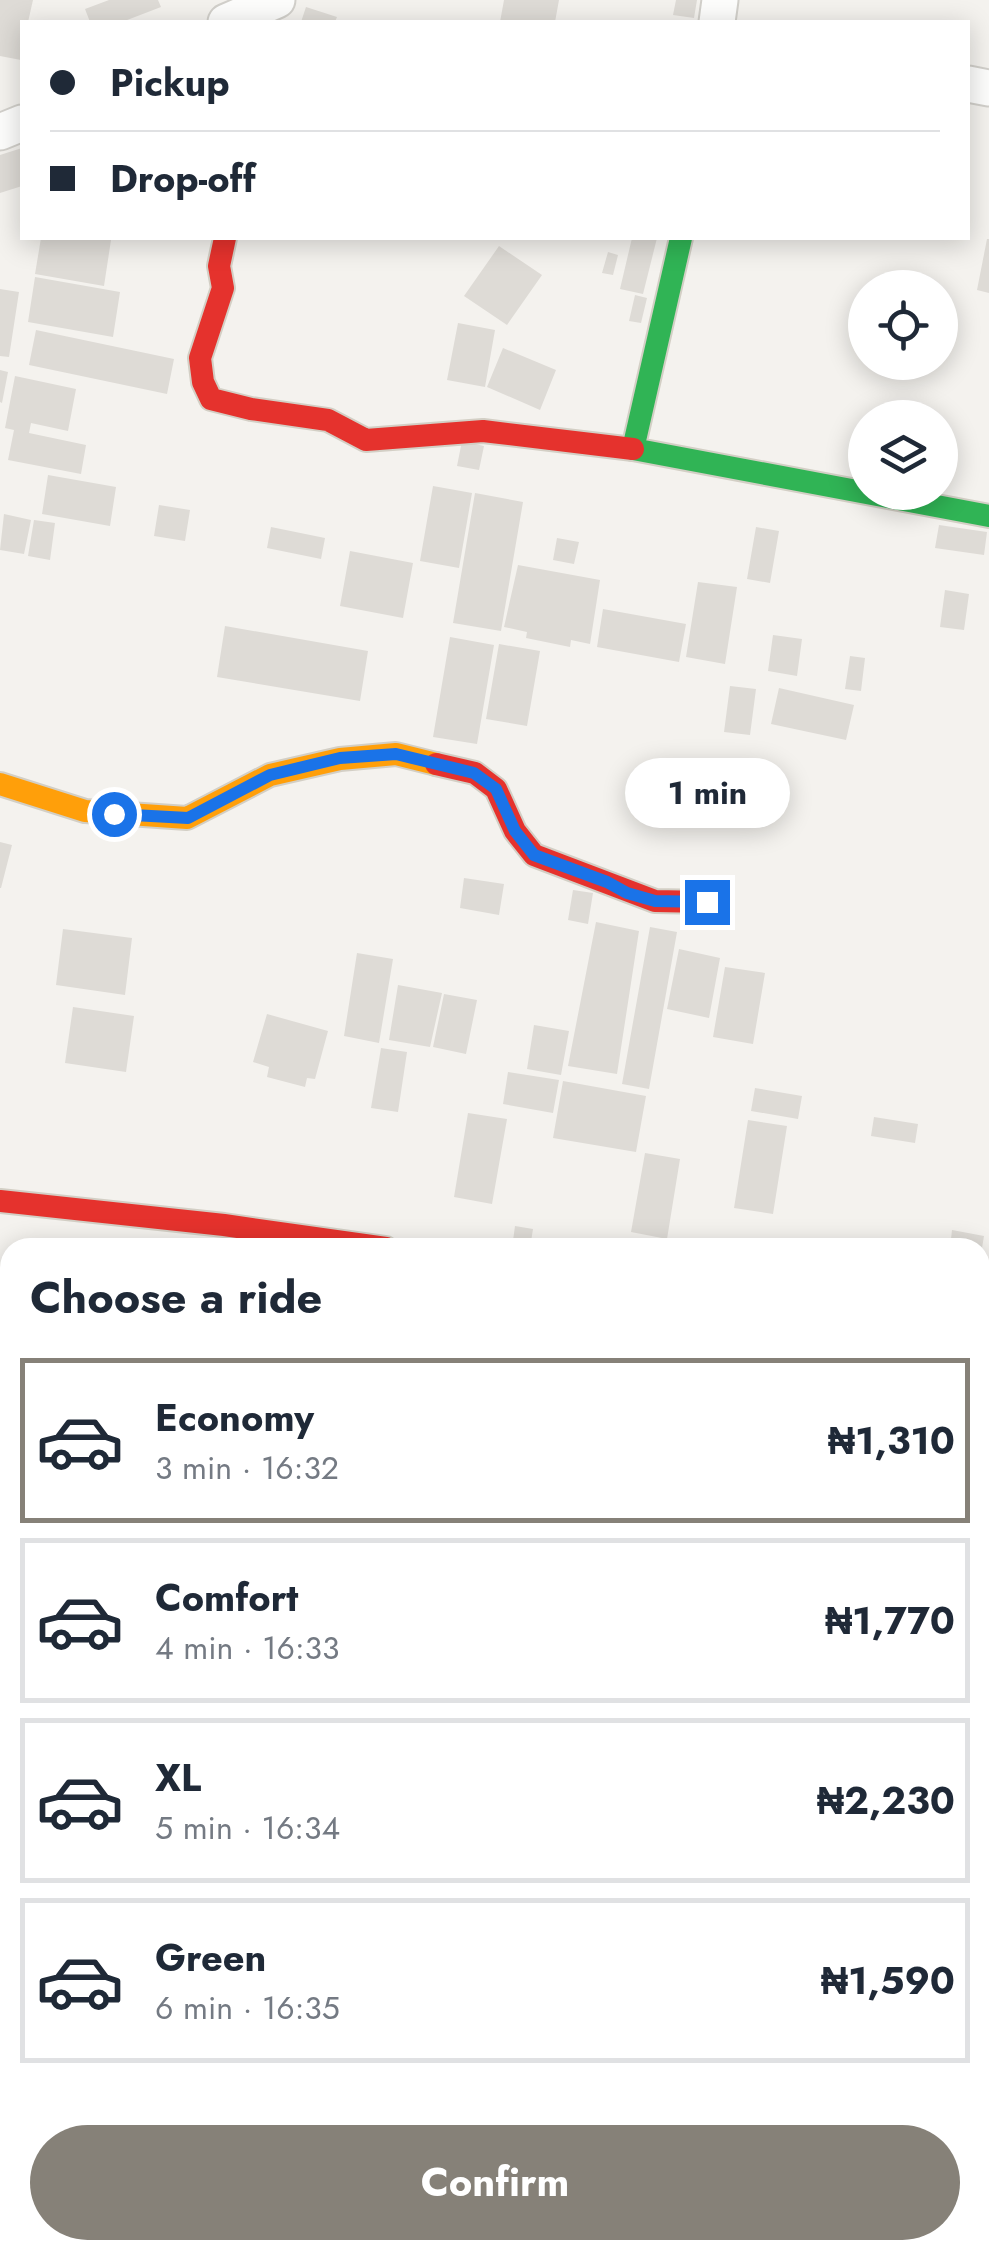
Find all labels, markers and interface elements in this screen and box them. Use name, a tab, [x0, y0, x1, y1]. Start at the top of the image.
text: Pickup	[110, 55, 230, 110]
text: Drop-off	[110, 151, 256, 206]
map controls	[848, 270, 958, 510]
button: locate	[848, 270, 958, 380]
button: layers	[848, 400, 958, 510]
callout: 1 min	[624, 757, 790, 827]
text: 1 min	[668, 770, 747, 816]
route start	[92, 792, 137, 837]
route end	[685, 880, 730, 925]
text: Choose a ride	[30, 1265, 322, 1330]
text: Economy	[155, 1390, 314, 1445]
icon: car	[35, 1396, 125, 1486]
text: ₦1,310	[828, 1413, 955, 1468]
text: 3 min · 16:32	[155, 1445, 339, 1491]
text: Comfort	[155, 1570, 298, 1625]
icon: car	[35, 1576, 125, 1666]
text: ₦1,770	[825, 1593, 955, 1648]
text: 4 min · 16:33	[155, 1625, 340, 1671]
text: XL	[155, 1750, 201, 1805]
icon: car	[35, 1756, 125, 1846]
text: ₦2,230	[817, 1773, 955, 1828]
text: 5 min · 16:34	[155, 1805, 340, 1851]
text: Green	[155, 1930, 266, 1985]
icon: car	[35, 1936, 125, 2026]
text: ₦1,590	[821, 1953, 955, 2008]
text: 6 min · 16:35	[155, 1985, 340, 2031]
button: Confirm	[30, 2125, 960, 2240]

